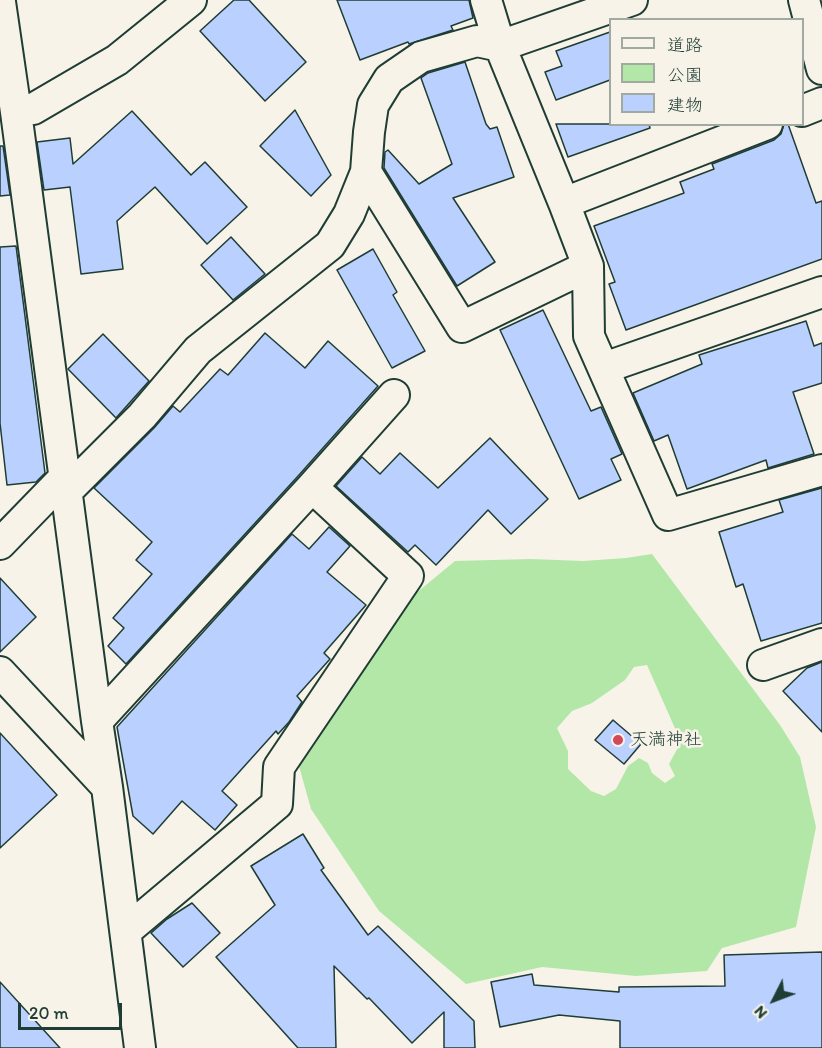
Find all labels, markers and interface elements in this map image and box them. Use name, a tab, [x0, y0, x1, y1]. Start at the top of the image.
legend	[609, 18, 804, 126]
text: 道路	[667, 34, 703, 56]
text: 公園	[667, 64, 703, 86]
text: 建物	[667, 94, 703, 116]
place label: 天満神社	[630, 729, 702, 751]
marker: 天満神社	[611, 733, 625, 747]
north arrow	[744, 970, 804, 1030]
scale bar	[21, 991, 124, 1029]
text: 20 m	[29, 1002, 69, 1024]
text: N	[750, 1002, 771, 1023]

